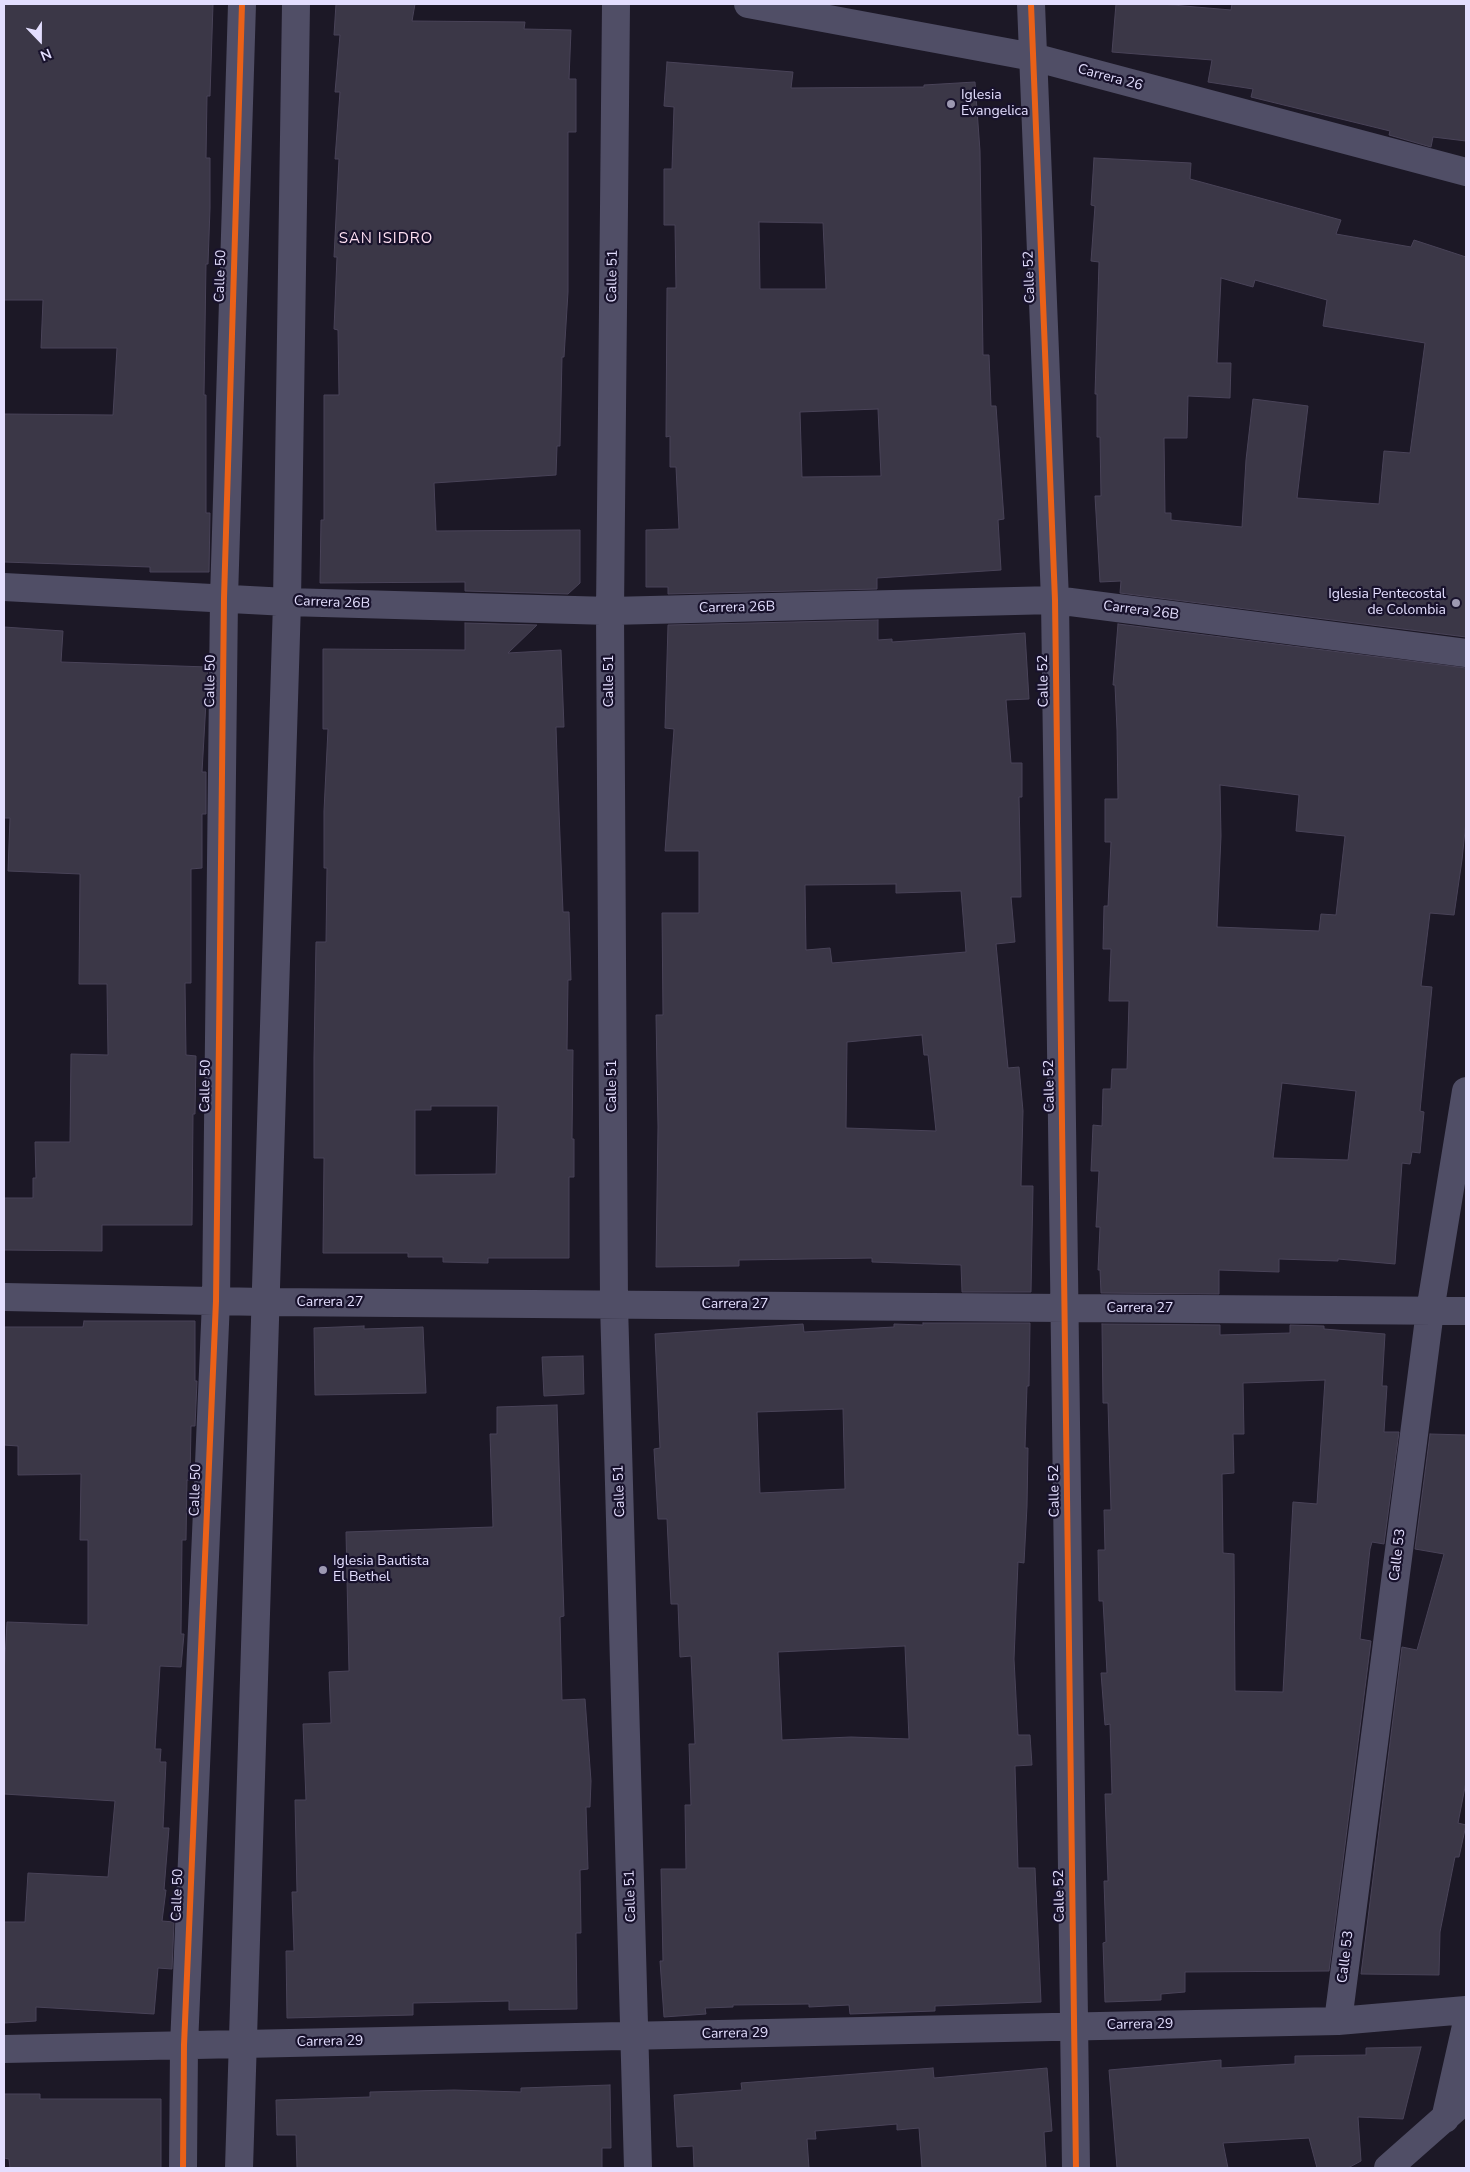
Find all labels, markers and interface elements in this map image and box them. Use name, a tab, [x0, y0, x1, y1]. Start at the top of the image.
north arrow	[15, 15, 65, 65]
text: N	[37, 44, 54, 65]
street label: Carrera 26	[1076, 61, 1144, 95]
place label: Iglesia Evangelica	[961, 88, 1028, 120]
marker: Iglesia Evangelica	[945, 98, 957, 110]
district label: SAN ISIDRO	[337, 230, 435, 248]
street label: Calle 50	[212, 249, 230, 303]
street label: Calle 51	[604, 250, 622, 302]
street label: Calle 52	[1021, 250, 1039, 304]
place label: Iglesia Pentecostal de Colombia	[1328, 587, 1446, 620]
street label: Carrera 26B	[294, 593, 370, 613]
marker: Iglesia Pentecostal de Colombia	[1450, 597, 1462, 609]
street label: Carrera 26B	[1102, 598, 1180, 624]
street label: Carrera 26B	[699, 599, 775, 617]
street label: Calle 50	[202, 655, 220, 707]
street label: Calle 51	[602, 655, 618, 707]
street label: Calle 52	[1035, 655, 1053, 707]
street label: Calle 50	[197, 1060, 215, 1112]
street label: Calle 51	[605, 1060, 621, 1112]
street label: Calle 52	[1041, 1060, 1059, 1112]
street label: Carrera 27	[297, 1295, 363, 1311]
street label: Carrera 27	[702, 1297, 768, 1313]
street label: Carrera 27	[1107, 1301, 1173, 1317]
street label: Calle 50	[187, 1463, 205, 1517]
street label: Calle 51	[611, 1464, 629, 1518]
street label: Calle 52	[1046, 1465, 1064, 1517]
street label: Calle 53	[1386, 1528, 1410, 1582]
place label: Iglesia Bautista El Bethel	[333, 1554, 429, 1586]
marker: Iglesia Bautista El Bethel	[317, 1564, 329, 1576]
street label: Calle 50	[169, 1868, 187, 1922]
street label: Calle 51	[622, 1869, 640, 1923]
street label: Calle 52	[1051, 1870, 1069, 1922]
street label: Calle 53	[1334, 1930, 1358, 1984]
street label: Carrera 29	[1106, 2016, 1174, 2034]
street label: Carrera 29	[701, 2025, 769, 2043]
street label: Carrera 29	[296, 2033, 364, 2051]

